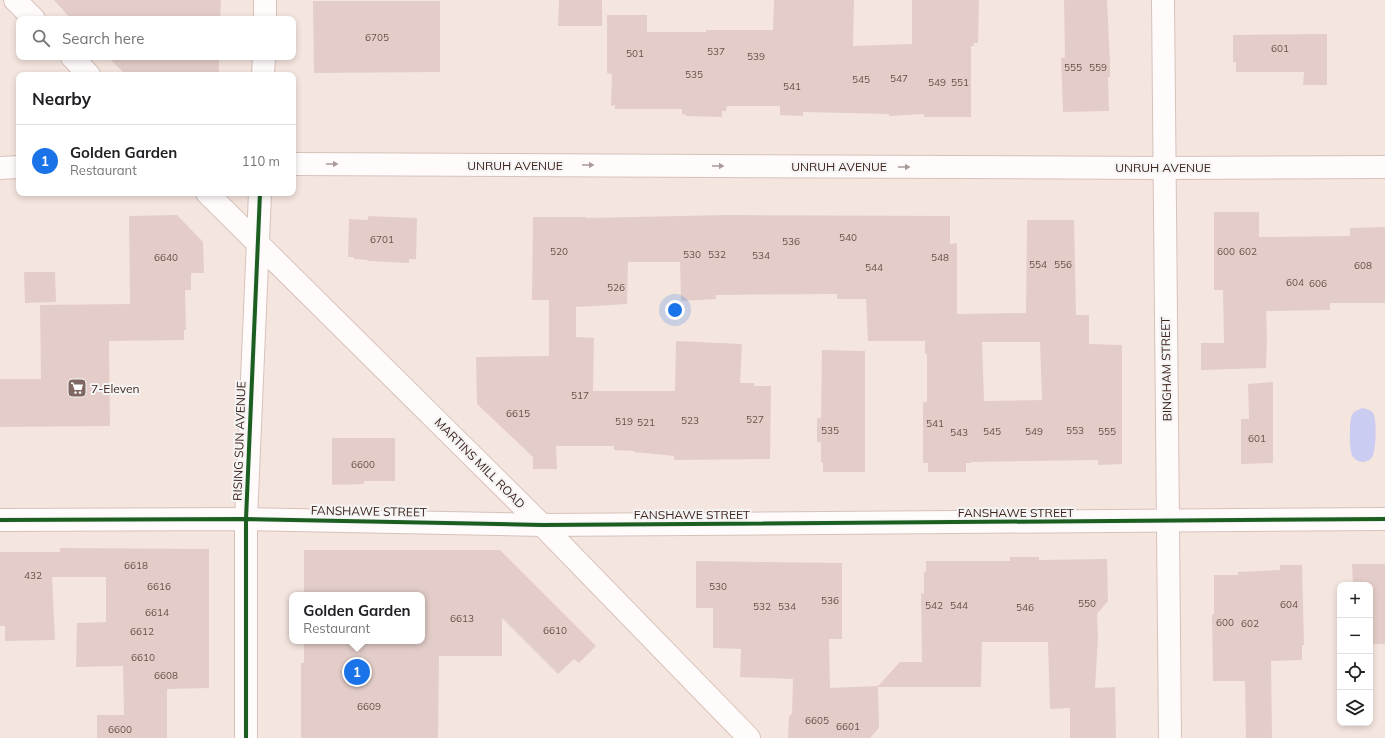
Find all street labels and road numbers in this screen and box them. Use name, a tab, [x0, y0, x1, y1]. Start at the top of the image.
street label: UNRUH AVENUE	[467, 158, 563, 173]
street label: UNRUH AVENUE	[791, 159, 887, 174]
street label: UNRUH AVENUE	[1115, 160, 1211, 175]
street label: BINGHAM STREET	[1158, 316, 1174, 421]
street label: RISING SUN AVENUE	[229, 381, 249, 501]
street label: MARTINS MILL ROAD	[432, 415, 528, 511]
street label: FANSHAWE STREET	[311, 502, 428, 520]
street label: FANSHAWE STREET	[958, 505, 1075, 520]
street label: FANSHAWE STREET	[634, 507, 751, 522]

